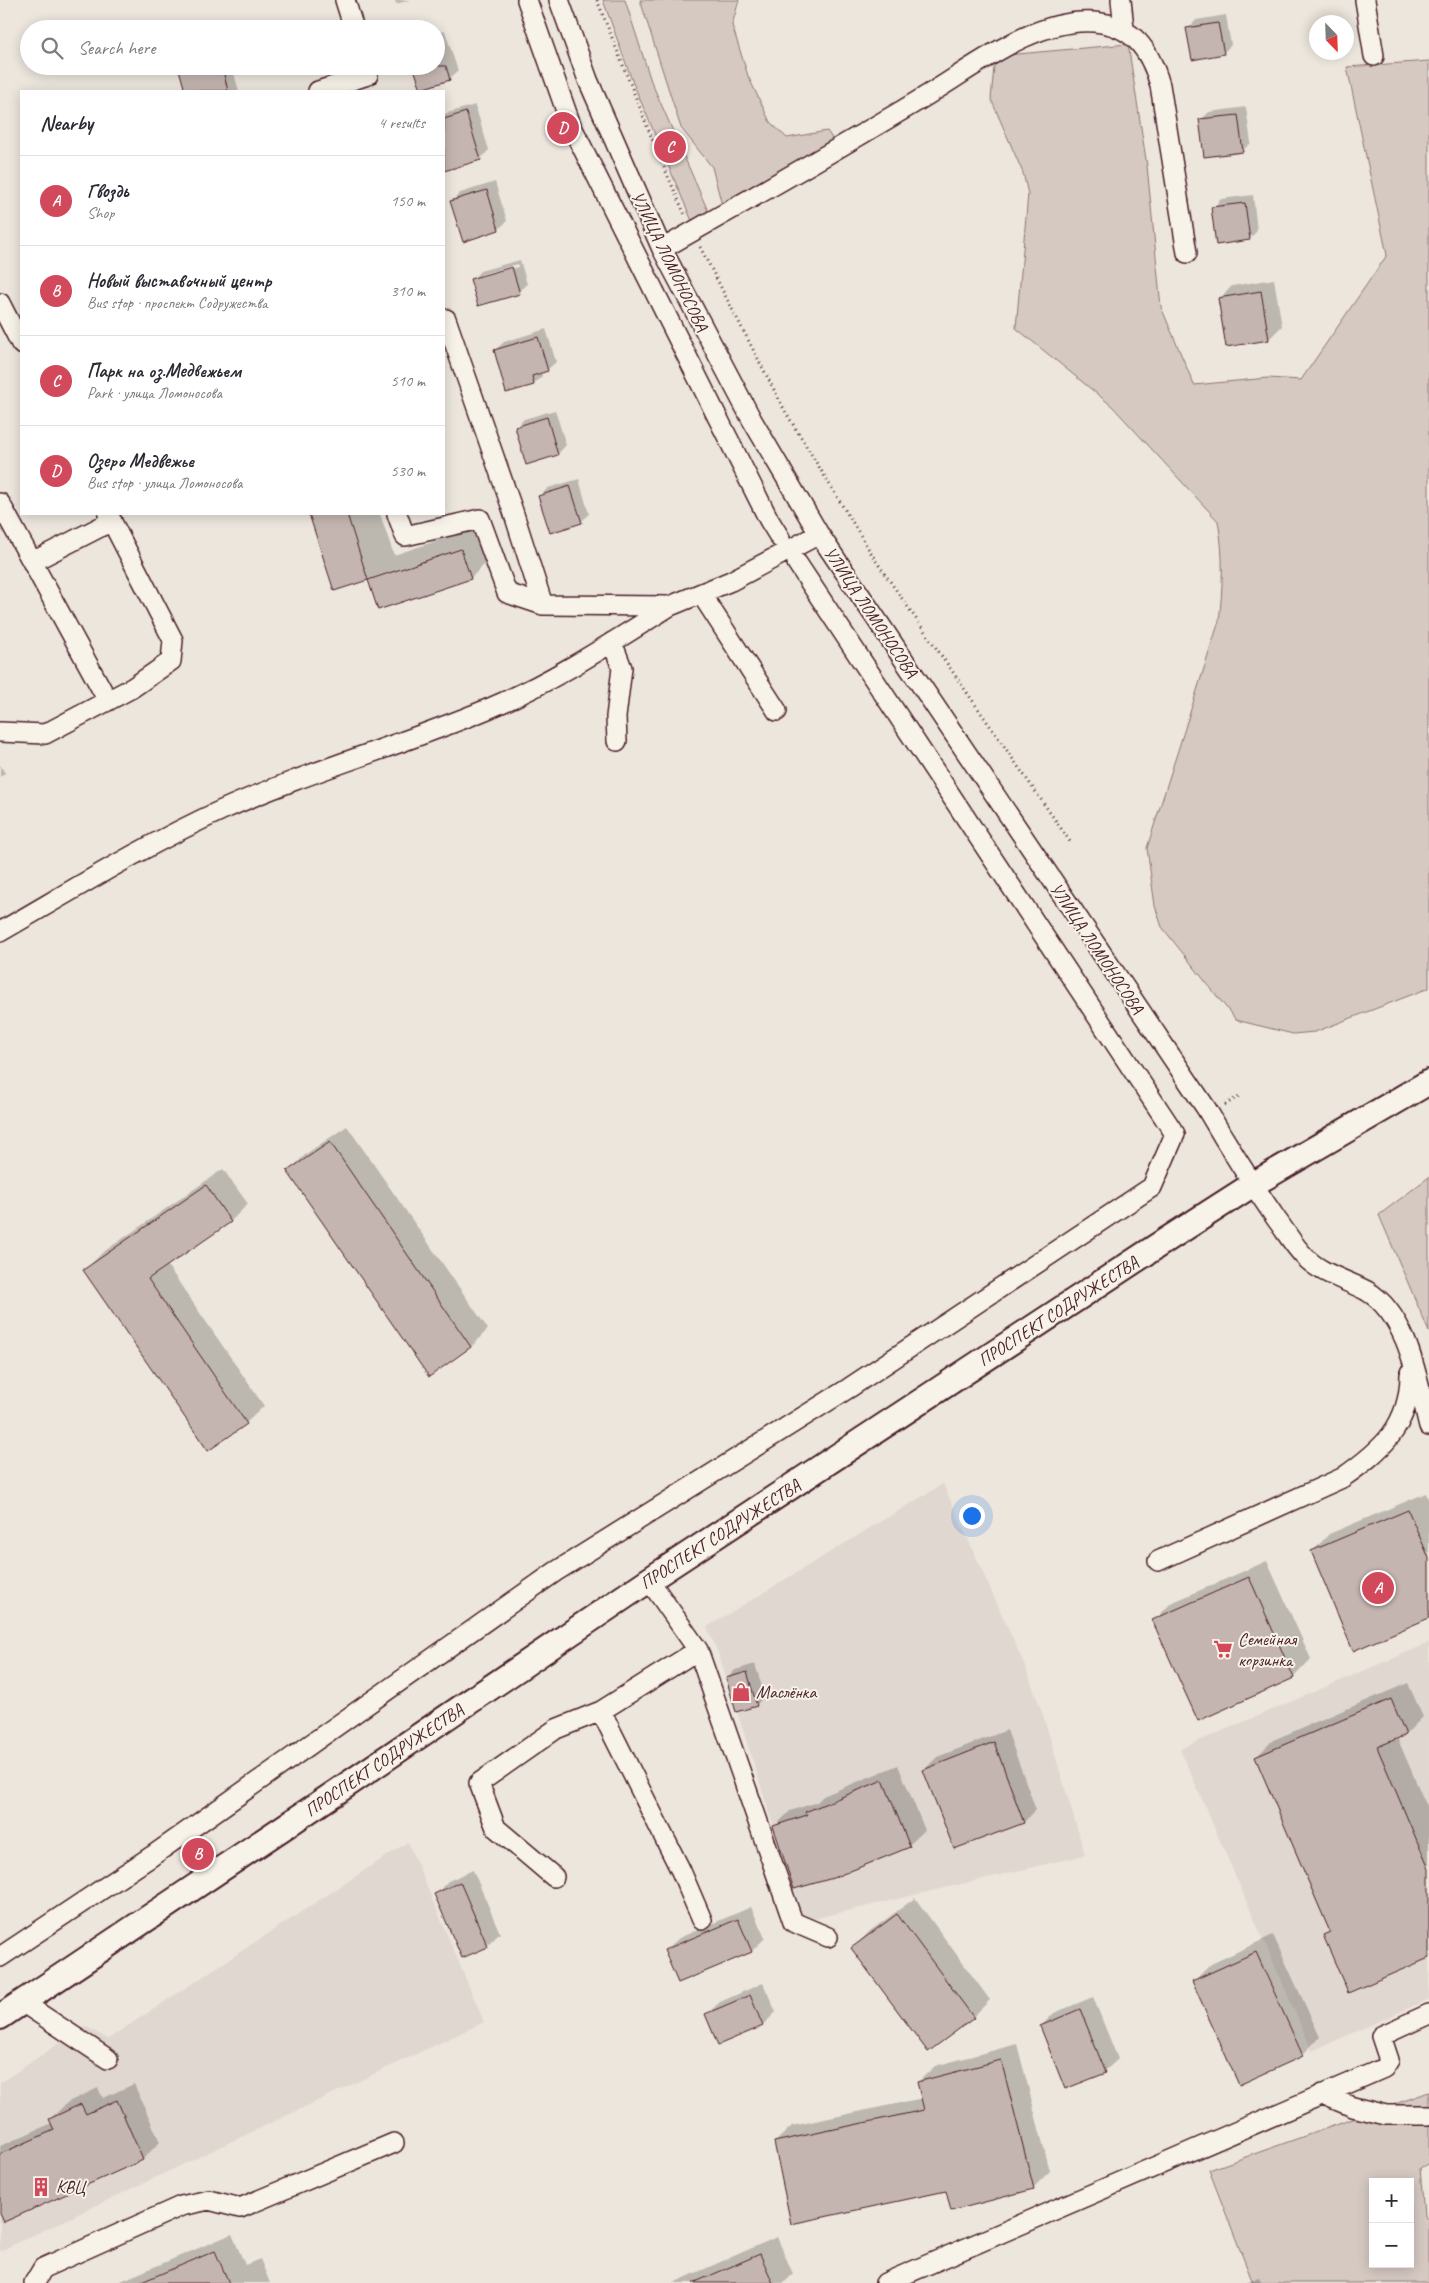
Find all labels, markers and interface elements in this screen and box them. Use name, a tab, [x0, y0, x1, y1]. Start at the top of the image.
north arrow	[1309, 15, 1354, 60]
search box	[20, 20, 445, 75]
icon: search	[38, 34, 66, 62]
text: Search here	[78, 36, 155, 60]
pin: D	[547, 109, 579, 147]
text: Nearby	[40, 110, 93, 136]
text: 4 results	[378, 113, 425, 133]
pin: C	[654, 128, 686, 166]
text: Гвоздь	[87, 179, 129, 203]
street label: УЛИЦА ЛОМОНОСОВА	[627, 187, 714, 335]
text: A	[52, 191, 60, 211]
text: 150 m	[391, 191, 425, 211]
text: Shop	[87, 203, 114, 223]
text: Новый выставочный центр	[87, 269, 271, 293]
text: B	[52, 281, 60, 301]
text: 310 m	[391, 281, 425, 301]
text: Bus stop · проспект Содружества	[87, 293, 268, 313]
text: Парк на оз.Медвежьем	[87, 359, 241, 383]
text: C	[52, 371, 60, 391]
text: 510 m	[391, 371, 425, 391]
text: Park · улица Ломоносова	[87, 383, 222, 403]
text: Озеро Медвежье	[87, 449, 194, 473]
text: D	[51, 461, 61, 481]
text: 530 m	[391, 461, 425, 481]
text: Bus stop · улица Ломоносова	[87, 473, 242, 493]
street label: УЛИЦА ЛОМОНОСОВА	[819, 542, 923, 682]
street label: УЛИЦА ЛОМОНОСОВА	[1045, 878, 1149, 1018]
street label: ПРОСПЕКТ СОДРУЖЕСТВА	[974, 1250, 1143, 1371]
street label: ПРОСПЕКТ СОДРУЖЕСТВА	[636, 1473, 805, 1594]
your location	[959, 1503, 985, 1529]
pin: A	[1362, 1569, 1394, 1607]
place label: Семейная корзинка	[1238, 1628, 1298, 1671]
supermarket icon: Семейная корзинка	[1212, 1638, 1234, 1660]
shop icon: Маслёнка	[730, 1681, 752, 1703]
place label: Маслёнка	[756, 1681, 817, 1703]
street label: ПРОСПЕКТ СОДРУЖЕСТВА	[301, 1698, 468, 1821]
pin: B	[182, 1835, 214, 1873]
building icon: КВЦ	[30, 2176, 52, 2198]
place label: КВЦ	[56, 2176, 87, 2198]
map controls	[1369, 2178, 1414, 2268]
button: +	[1369, 2178, 1414, 2223]
button: −	[1369, 2223, 1414, 2268]

